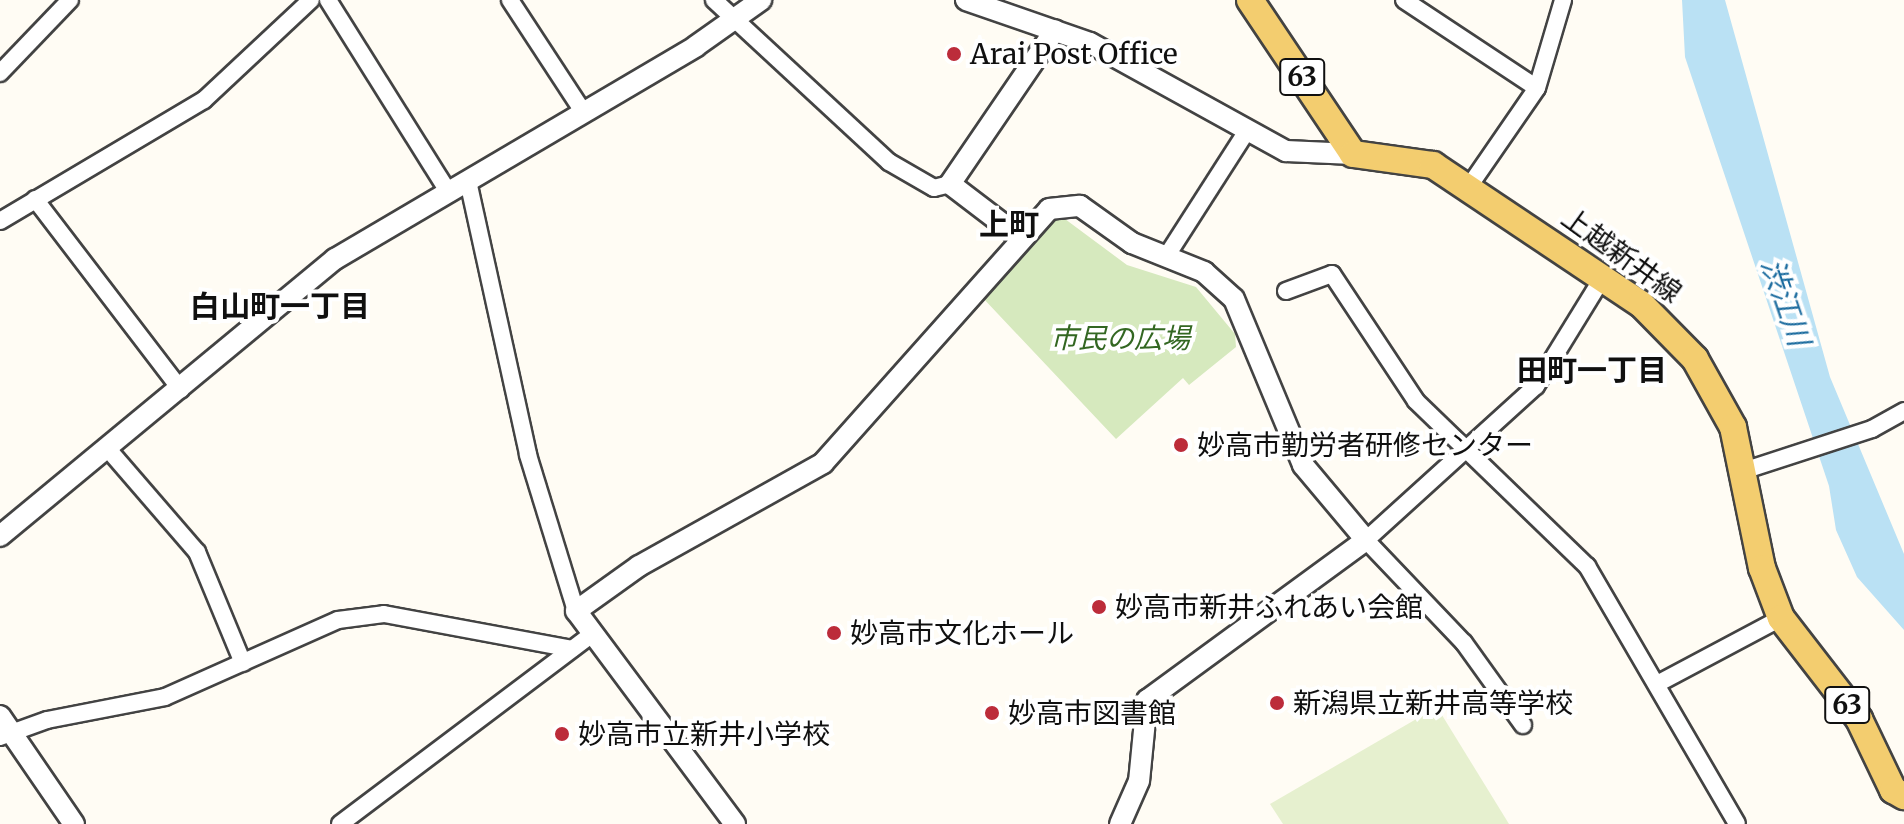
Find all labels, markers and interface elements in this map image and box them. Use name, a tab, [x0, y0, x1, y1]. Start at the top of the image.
place label: Arai Post Office	[970, 37, 1178, 71]
marker: Arai Post Office	[945, 45, 963, 63]
road number: 63	[1278, 55, 1326, 99]
street label: 上越新井線	[1555, 200, 1689, 310]
district label: 上町	[979, 206, 1039, 242]
water label: 渋江川	[1754, 254, 1818, 350]
district label: 白山町一丁目	[190, 288, 370, 324]
park label: 市民の広場	[1050, 321, 1190, 355]
district label: 田町一丁目	[1517, 352, 1667, 388]
place label: 妙高市勤労者研修センター	[1197, 428, 1533, 462]
marker: 妙高市勤労者研修センター	[1172, 436, 1190, 454]
place label: 妙高市新井ふれあい会館	[1115, 590, 1423, 624]
marker: 妙高市新井ふれあい会館	[1090, 598, 1108, 616]
place label: 妙高市文化ホール	[850, 616, 1074, 650]
marker: 妙高市文化ホール	[825, 624, 843, 642]
road number: 63	[1823, 683, 1871, 727]
place label: 新潟県立新井高等学校	[1293, 686, 1573, 720]
marker: 新潟県立新井高等学校	[1268, 694, 1286, 712]
place label: 妙高市図書館	[1008, 696, 1176, 730]
marker: 妙高市図書館	[983, 704, 1001, 722]
place label: 妙高市立新井小学校	[578, 717, 830, 751]
marker: 妙高市立新井小学校	[553, 725, 571, 743]

